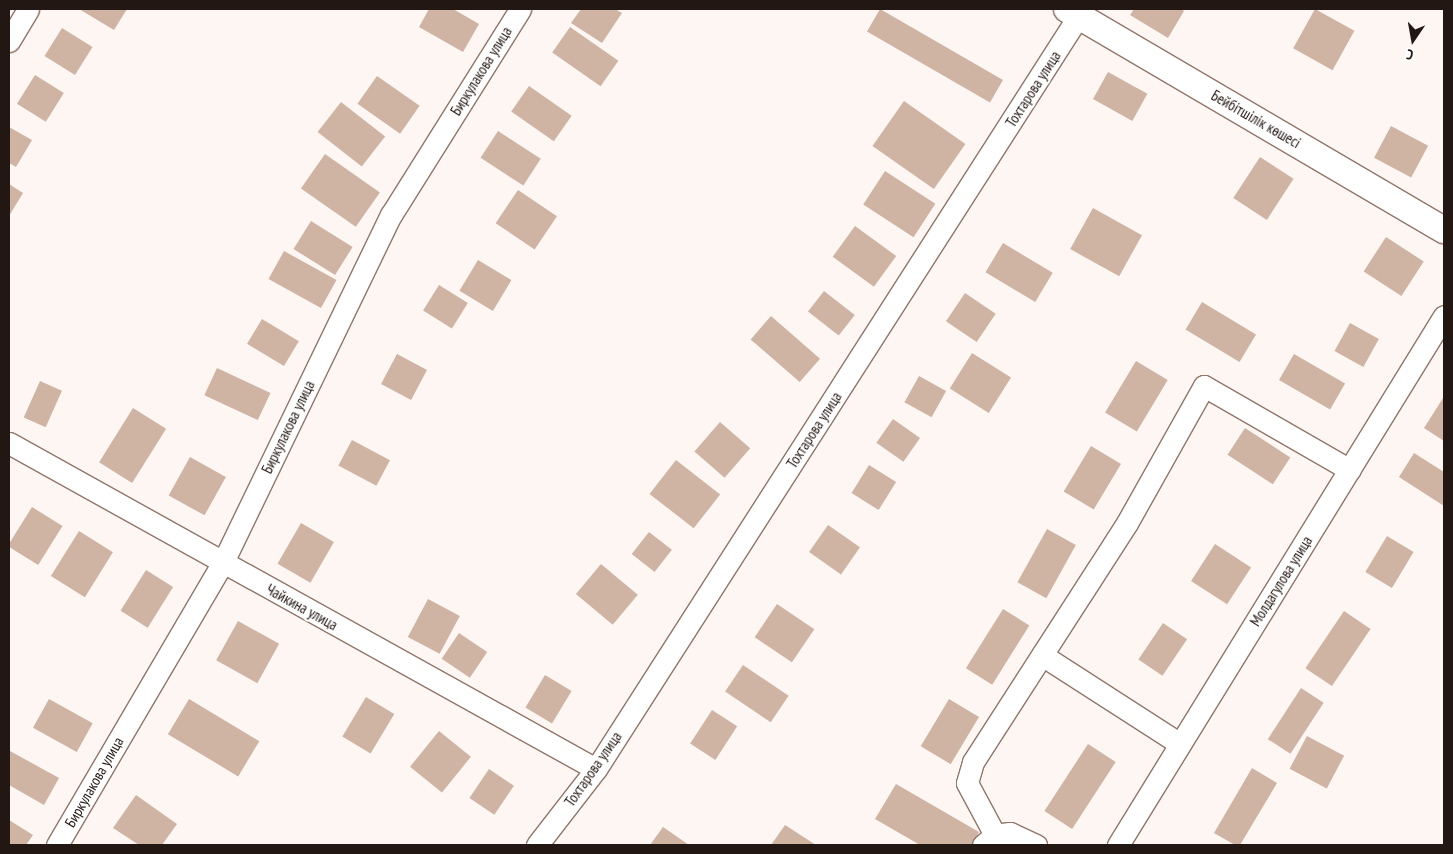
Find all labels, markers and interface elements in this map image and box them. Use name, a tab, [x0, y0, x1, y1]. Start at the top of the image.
north arrow	[1388, 15, 1438, 65]
street label: Биркулакова улица	[447, 23, 515, 119]
text: С	[1405, 45, 1415, 64]
street label: Тохтарова улица	[1002, 47, 1064, 131]
street label: Бейбітшілік көшесі	[1208, 86, 1304, 152]
street label: Биркулакова улица	[258, 378, 318, 476]
street label: Тохтарова улица	[783, 388, 845, 472]
street label: Молдагулова улица	[1246, 532, 1316, 630]
street label: Чайкина улица	[263, 580, 341, 634]
street label: Тохтарова улица	[561, 728, 625, 810]
street label: Биркулакова улица	[61, 734, 127, 830]

